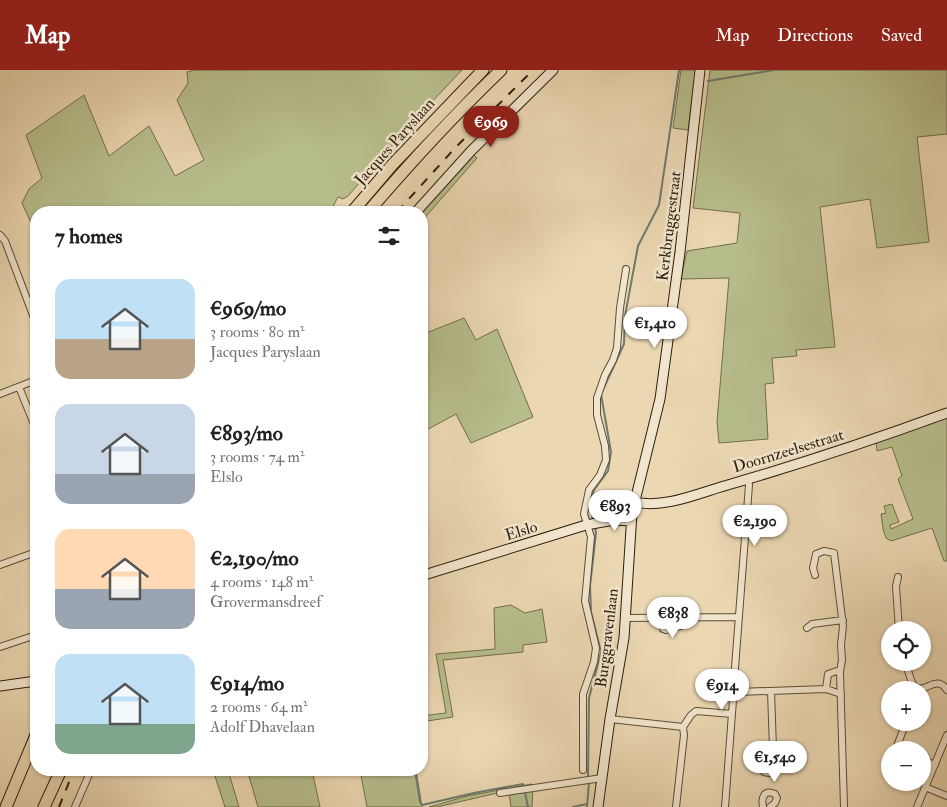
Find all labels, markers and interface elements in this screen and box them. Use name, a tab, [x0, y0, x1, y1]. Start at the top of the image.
text: Map	[25, 20, 70, 51]
text: Map	[716, 24, 749, 47]
text: Directions	[777, 24, 853, 47]
text: Saved	[881, 24, 922, 47]
street label: Jacques Paryslaan	[350, 94, 440, 191]
pin: €969	[461, 106, 521, 148]
text: €969	[474, 112, 508, 132]
street label: Kerkbruggestraat	[652, 170, 686, 282]
icon: filters	[375, 222, 403, 250]
text: 7 homes	[55, 223, 122, 250]
text: €969/mo	[210, 295, 286, 322]
icon: home	[95, 299, 155, 359]
pin: €1,410	[614, 306, 696, 349]
text: €1,410	[634, 313, 676, 333]
text: 3 rooms · 80 m²	[210, 322, 305, 342]
text: Jacques Paryslaan	[210, 342, 321, 362]
text: €893/mo	[210, 420, 283, 447]
icon: home	[95, 424, 155, 484]
street label: Doornzeelsestraat	[730, 425, 846, 477]
text: 3 rooms · 74 m²	[210, 447, 304, 467]
text: Elslo	[210, 467, 243, 487]
pin: €893	[585, 490, 645, 532]
text: €893	[599, 496, 631, 516]
pin: €2,190	[714, 504, 796, 547]
text: €2,190	[733, 511, 777, 531]
street label: Elslo	[503, 517, 540, 545]
text: €2,190/mo	[210, 545, 299, 572]
icon: home	[95, 549, 155, 609]
text: 4 rooms · 148 m²	[210, 572, 313, 592]
street label: Burggravenlaan	[591, 587, 623, 689]
text: Grovermansdreef	[210, 592, 321, 612]
pin: €838	[643, 596, 703, 639]
text: €838	[658, 603, 688, 623]
map controls	[881, 621, 931, 791]
button: locate	[881, 621, 931, 671]
pin: €914	[692, 668, 752, 711]
text: €914/mo	[210, 670, 284, 697]
icon: home	[95, 674, 155, 734]
text: €914	[706, 675, 738, 695]
button: +	[881, 681, 931, 731]
text: 2 rooms · 64 m²	[210, 697, 308, 717]
text: Adolf Dhavelaan	[210, 717, 315, 737]
pin: €1,540	[734, 740, 816, 783]
button: −	[881, 741, 931, 791]
text: €1,540	[754, 747, 796, 767]

